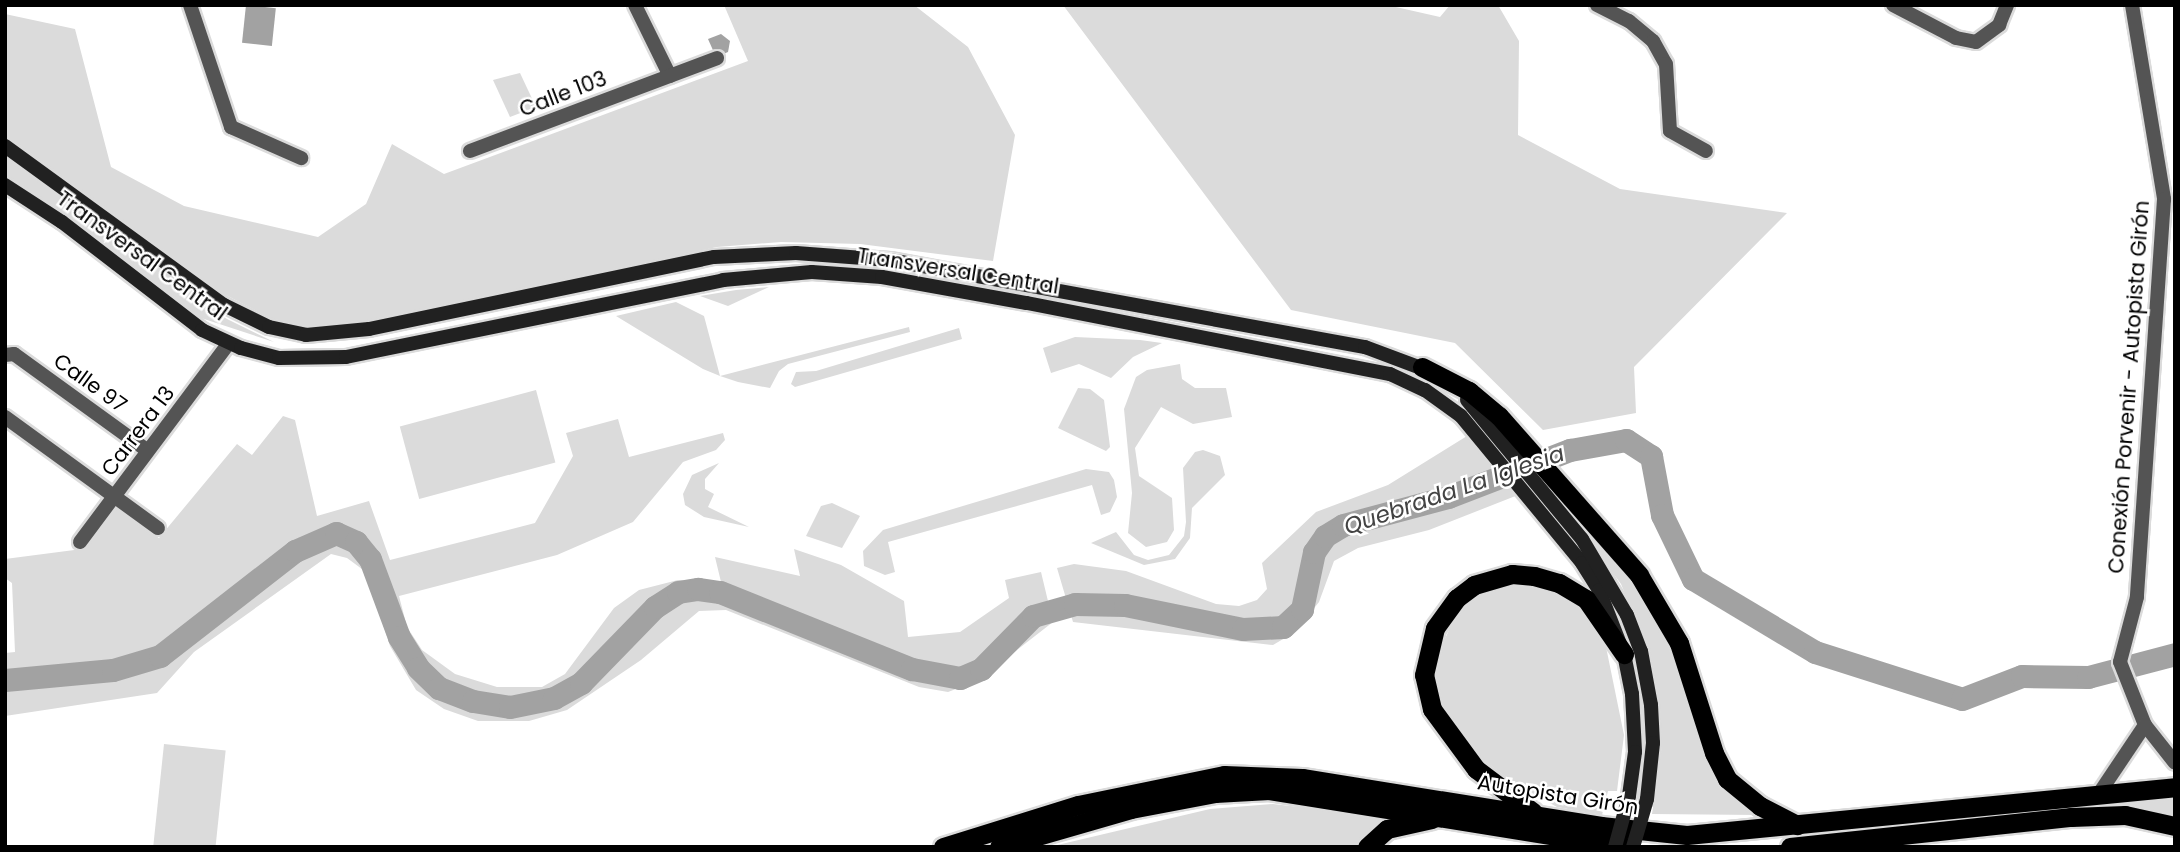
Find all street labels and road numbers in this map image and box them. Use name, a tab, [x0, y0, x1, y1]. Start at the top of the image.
street label: Calle 103	[516, 66, 610, 122]
street label: Transversal Central	[52, 186, 232, 326]
street label: Conexión Porvenir - Autopista Girón	[2103, 200, 2155, 574]
street label: Transversal Central	[855, 243, 1061, 299]
street label: Calle 97	[49, 348, 131, 418]
street label: Carrera 13	[96, 381, 180, 481]
street label: Autopista Girón	[1476, 770, 1640, 820]

